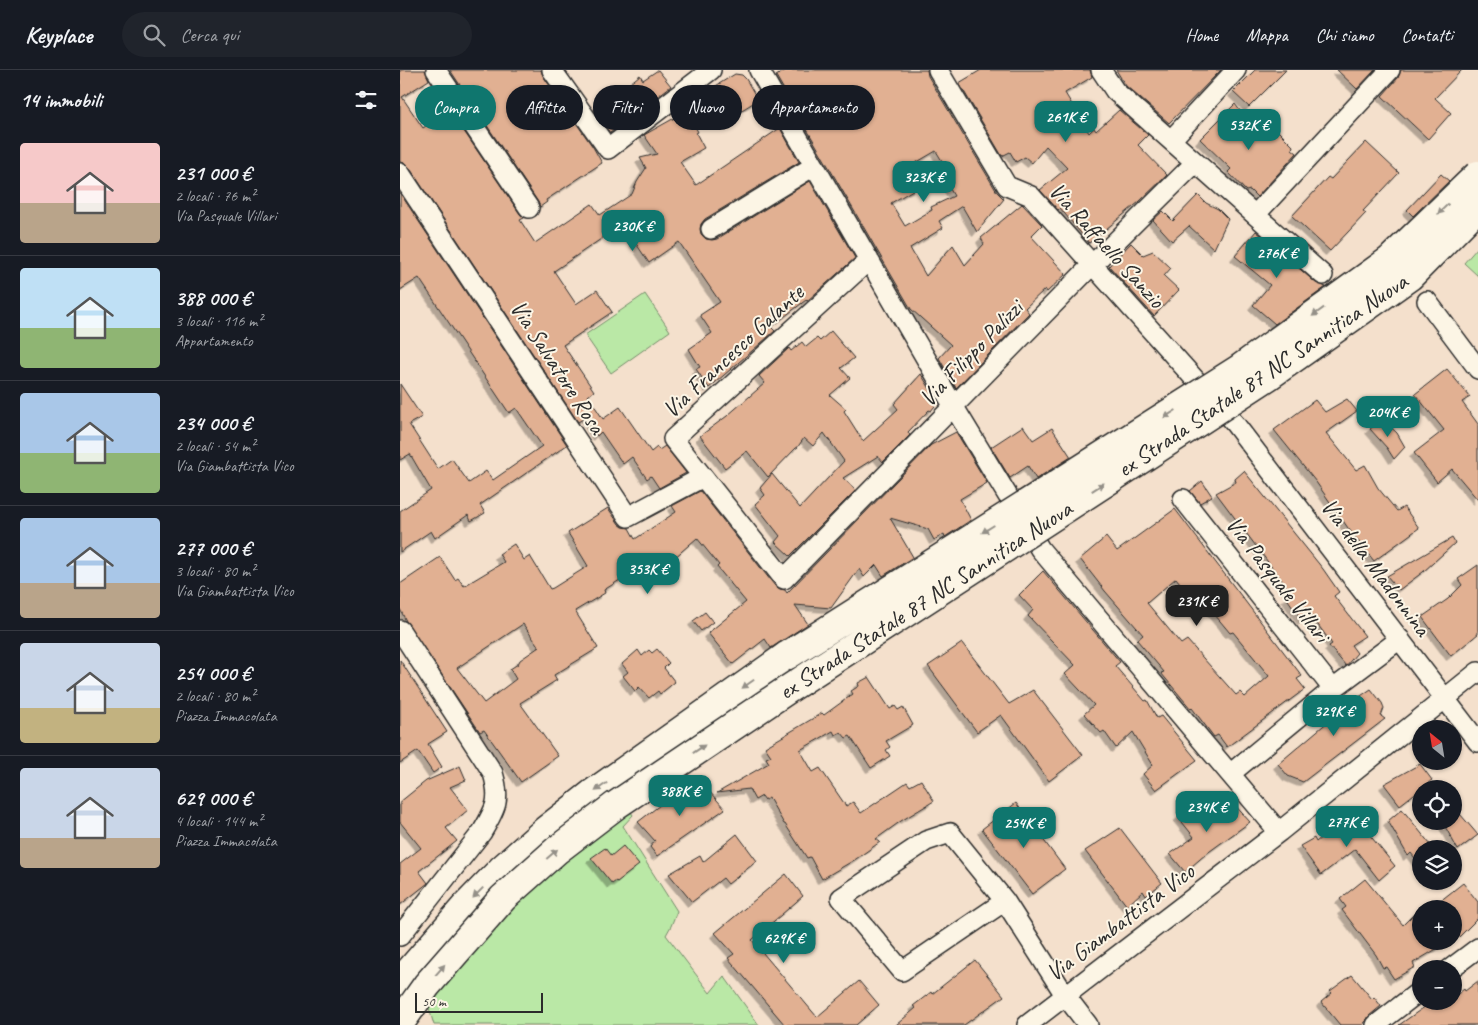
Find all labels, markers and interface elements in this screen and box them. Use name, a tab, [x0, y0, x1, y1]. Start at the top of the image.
search box	[122, 12, 472, 57]
text: Keyplace	[25, 20, 92, 50]
icon: search	[140, 21, 168, 49]
text: Cerca qui	[180, 23, 239, 47]
text: Home	[1186, 24, 1218, 46]
text: Mappa	[1246, 24, 1288, 46]
text: Chi siamo	[1316, 24, 1374, 46]
text: Contatti	[1402, 24, 1453, 46]
chip: Compra	[415, 85, 496, 130]
chip: Affitta	[506, 85, 583, 130]
chip: Filtri	[593, 85, 660, 130]
chip: Nuovo	[670, 85, 742, 130]
chip: Appartamento	[752, 85, 875, 130]
icon: filters	[352, 86, 380, 114]
text: 14 immobili	[20, 87, 102, 113]
pin: 261K €	[1025, 100, 1107, 143]
text: 261K €	[1045, 107, 1087, 127]
pin: 532K €	[1208, 108, 1290, 151]
text: 532K €	[1229, 115, 1269, 135]
text: 231 000 €	[175, 160, 251, 186]
pin: 323K €	[883, 160, 965, 203]
icon: home	[60, 163, 120, 223]
text: 323K €	[904, 167, 944, 187]
street label: Via Raffaello Sanzio	[1043, 176, 1172, 315]
text: 2 locali · 76 m²	[175, 186, 255, 206]
one-way arrow	[1437, 203, 1449, 215]
text: Via Pasquale Villari	[175, 206, 276, 226]
pin: 230K €	[592, 210, 674, 252]
text: 230K €	[613, 216, 653, 236]
pin: 276K €	[1236, 236, 1318, 279]
text: 276K €	[1256, 243, 1298, 263]
street label: ex Strada Statale 87 NC Sannitica Nuova	[1111, 265, 1414, 484]
street label: Via Francesco Galante	[656, 276, 811, 424]
text: 388 000 €	[175, 285, 251, 311]
icon: home	[60, 288, 120, 348]
street label: Via Filippo Palizzi	[913, 292, 1031, 413]
street label: Via Salvatore Rosa	[504, 295, 613, 441]
one-way arrow	[1311, 307, 1325, 317]
text: 3 locali · 116 m²	[175, 311, 262, 331]
text: Appartamento	[175, 331, 253, 351]
pin: 204K €	[1347, 396, 1429, 438]
text: 204K €	[1368, 402, 1408, 422]
one-way arrow	[1163, 409, 1176, 418]
text: 234 000 €	[175, 410, 251, 436]
icon: home	[60, 413, 120, 473]
text: 2 locali · 54 m²	[175, 436, 255, 456]
text: Via Giambattista Vico	[175, 456, 294, 476]
one-way arrow	[1091, 482, 1104, 492]
street label: Via della Madonnina	[1314, 492, 1438, 643]
street label: ex Strada Statale 87 NC Sannitica Nuova	[772, 493, 1079, 706]
street label: Via Pasquale Villari	[1219, 510, 1339, 651]
one-way arrow	[981, 524, 995, 533]
text: 277 000 €	[175, 535, 251, 561]
icon: home	[60, 538, 120, 598]
pin: 353K €	[607, 552, 689, 595]
text: 353K €	[628, 559, 668, 579]
text: 3 locali · 80 m²	[175, 561, 255, 581]
text: Via Giambattista Vico	[175, 581, 294, 601]
pin: 231K €	[1156, 584, 1238, 627]
text: 231K €	[1177, 591, 1217, 611]
text: 254 000 €	[175, 660, 251, 686]
icon: home	[60, 663, 120, 723]
one-way arrow	[741, 679, 755, 689]
text: 2 locali · 80 m²	[175, 686, 255, 706]
pin: 329K €	[1293, 694, 1375, 737]
text: 329K €	[1314, 701, 1354, 721]
text: Piazza Immacolata	[175, 706, 277, 726]
north arrow	[1412, 720, 1462, 770]
map controls	[1412, 720, 1462, 1010]
one-way arrow	[692, 744, 705, 754]
pin: 388K €	[639, 774, 721, 817]
button: locate	[1412, 780, 1462, 830]
text: 388K €	[660, 781, 700, 801]
one-way arrow	[594, 782, 608, 792]
text: 629 000 €	[175, 785, 252, 811]
icon: home	[60, 788, 120, 848]
pin: 234K €	[1166, 790, 1248, 833]
text: 234K €	[1187, 797, 1227, 817]
pin: 254K €	[983, 806, 1065, 849]
pin: 277K €	[1306, 806, 1388, 848]
text: 4 locali · 144 m²	[175, 811, 262, 831]
text: 277K €	[1327, 812, 1367, 832]
text: 254K €	[1004, 813, 1044, 833]
text: Piazza Immacolata	[175, 831, 277, 851]
button: layers	[1412, 840, 1462, 890]
one-way arrow	[546, 848, 558, 860]
street label: Via Giambattista Vico	[1040, 855, 1201, 988]
one-way arrow	[472, 887, 484, 899]
button: +	[1412, 900, 1462, 950]
pin: 629K €	[743, 922, 825, 964]
text: 629K €	[764, 928, 804, 948]
button: −	[1412, 960, 1462, 1010]
one-way arrow	[434, 964, 445, 977]
scale bar	[415, 990, 542, 1013]
text: 50 m	[422, 993, 446, 1010]

